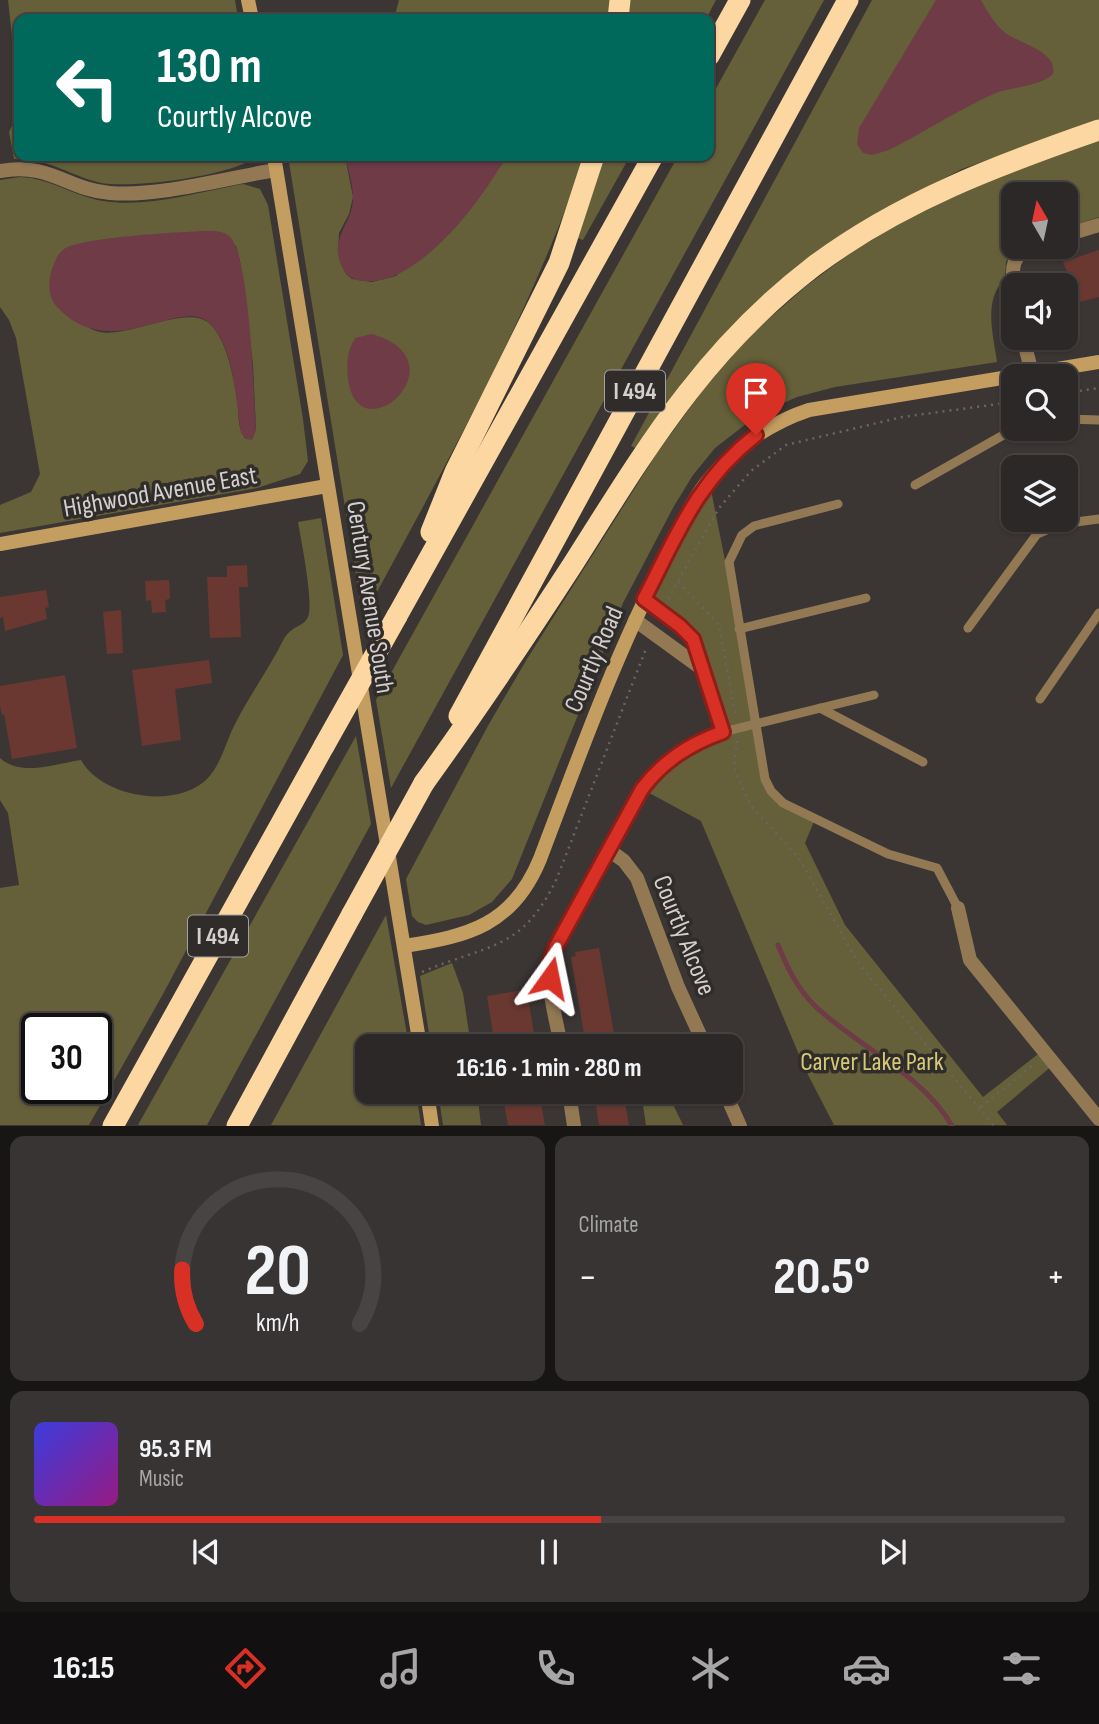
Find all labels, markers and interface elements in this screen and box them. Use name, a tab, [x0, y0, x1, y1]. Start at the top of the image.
text: 130 m	[157, 38, 262, 97]
icon: left	[42, 42, 133, 133]
text: Courtly Alcove	[157, 98, 312, 137]
north arrow	[1001, 182, 1078, 259]
map controls	[1001, 182, 1078, 532]
button: sound	[1001, 273, 1078, 350]
pin	[726, 363, 786, 435]
button: search	[1001, 364, 1078, 441]
road number: I 494	[605, 370, 665, 412]
icon: arrive	[737, 374, 775, 412]
button: layers	[1001, 455, 1078, 532]
street label: Highwood Avenue East	[61, 460, 259, 525]
street label: Century Avenue South	[339, 499, 400, 696]
street label: Courtly Road	[558, 602, 631, 717]
street label: Courtly Alcove	[646, 871, 722, 1000]
road number: I 494	[188, 916, 248, 956]
position arrow	[513, 941, 587, 1015]
speed limit sign: 30	[21, 1013, 112, 1104]
park label: Carver Lake Park	[800, 1047, 944, 1078]
text: 16:16 · 1 min · 280 m	[457, 1053, 642, 1084]
text: Climate	[579, 1211, 638, 1239]
text: 20	[244, 1229, 311, 1317]
text: 20.5°	[773, 1246, 870, 1309]
text: −	[579, 1255, 597, 1300]
text: +	[1046, 1255, 1065, 1300]
text: km/h	[256, 1308, 299, 1339]
text: 95.3 FM	[139, 1434, 212, 1465]
text: Music	[139, 1465, 184, 1493]
icon: previous	[187, 1533, 225, 1571]
icon: pause	[530, 1533, 568, 1571]
icon: next	[874, 1533, 912, 1571]
icon: directions	[221, 1644, 270, 1693]
icon: music	[376, 1644, 425, 1693]
icon: phone	[531, 1644, 580, 1693]
icon: climate	[686, 1644, 735, 1693]
icon: car	[842, 1644, 891, 1693]
icon: filters	[997, 1644, 1046, 1693]
text: 16:15	[53, 1649, 115, 1688]

